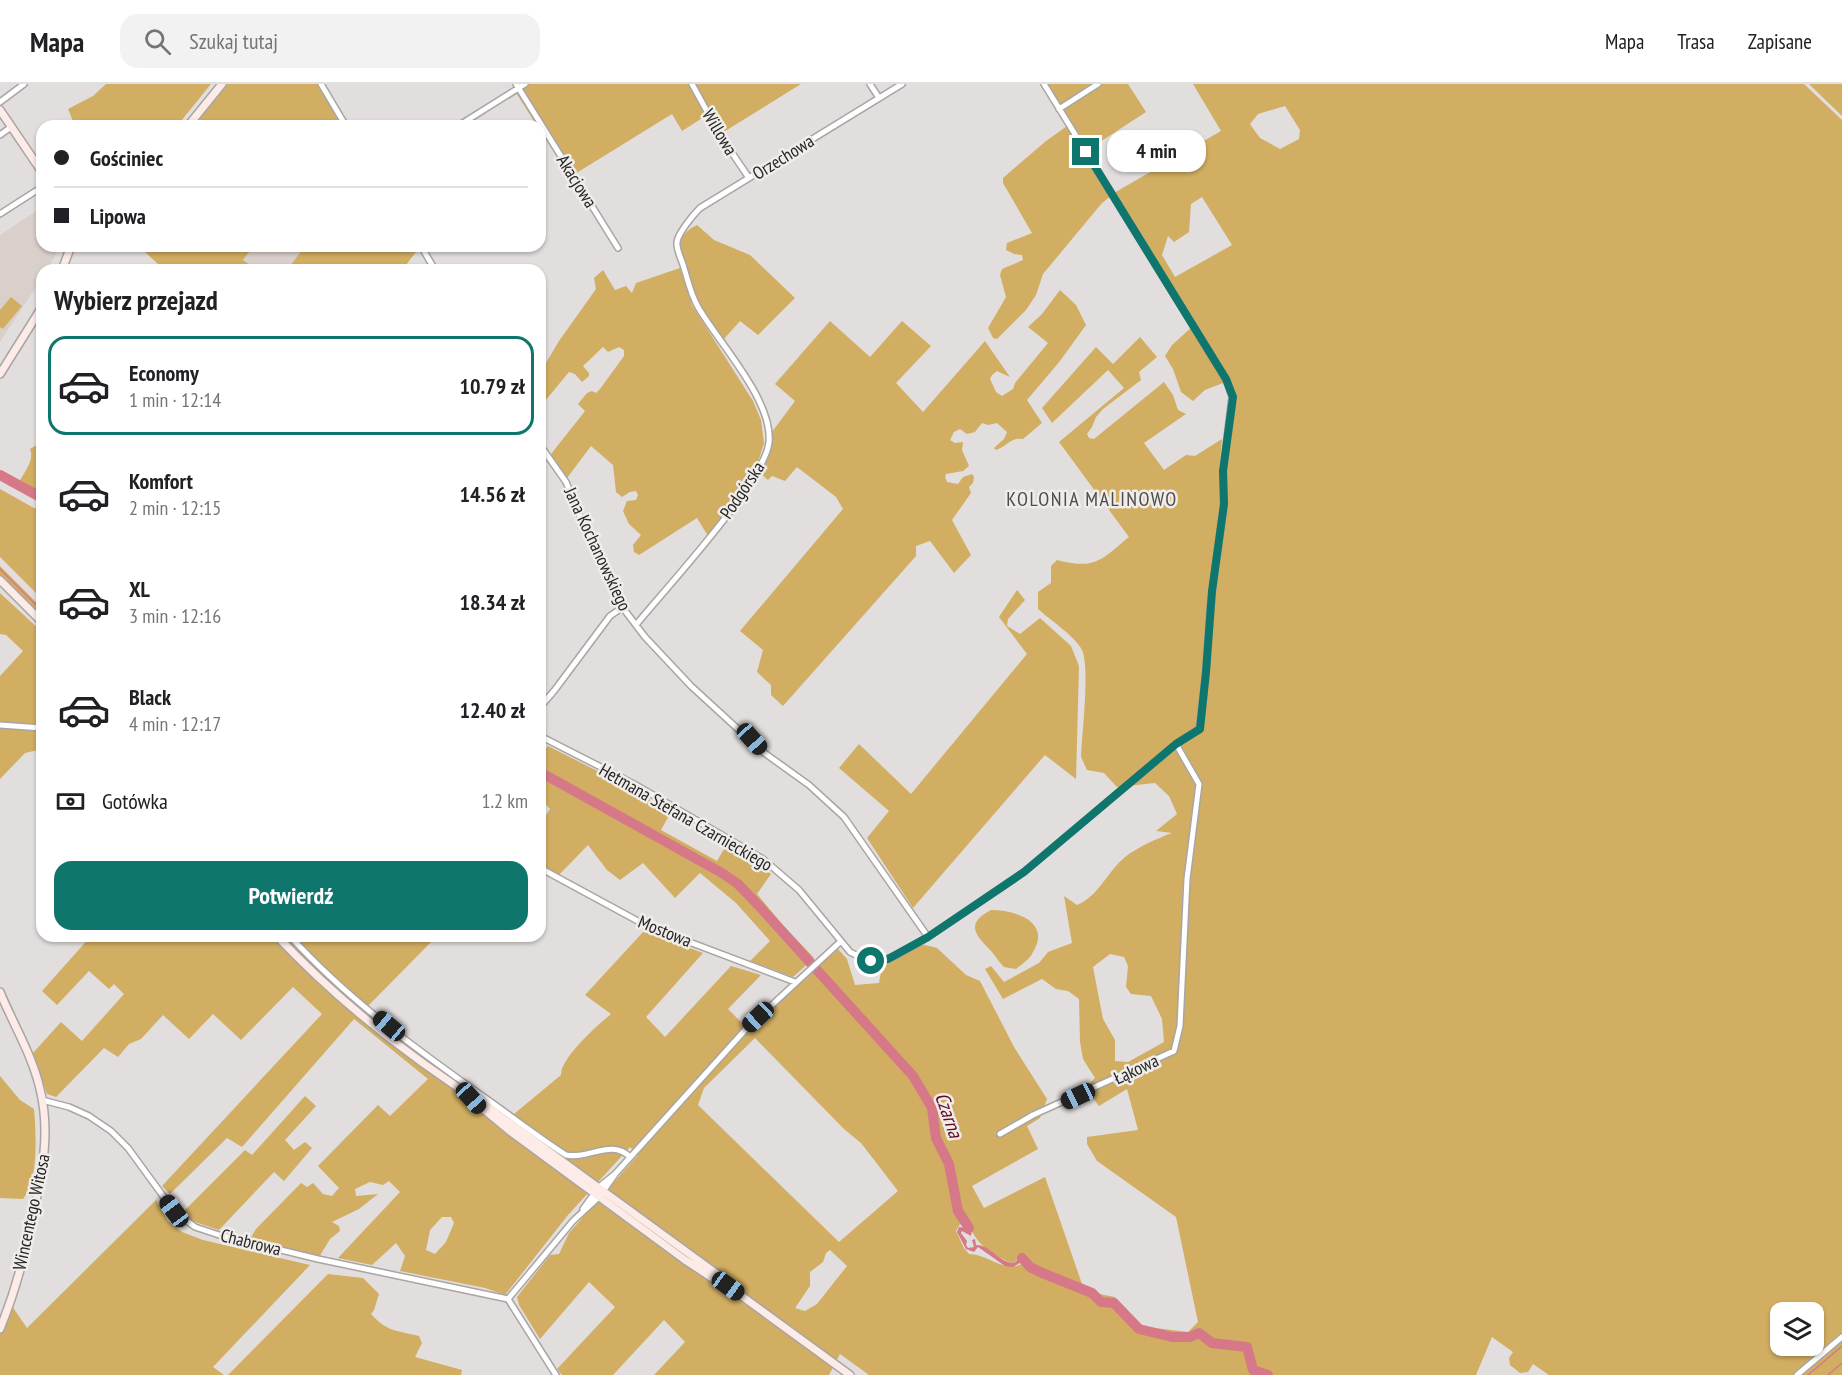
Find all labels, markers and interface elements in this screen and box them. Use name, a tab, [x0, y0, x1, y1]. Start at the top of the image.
search box	[120, 14, 540, 68]
text: Mapa	[30, 23, 84, 60]
icon: search	[141, 25, 174, 58]
text: Szukaj tutaj	[189, 27, 278, 55]
text: Mapa	[1605, 28, 1644, 55]
text: Trasa	[1677, 28, 1715, 55]
text: Zapisane	[1748, 28, 1812, 55]
street label: Willowa	[697, 105, 743, 159]
street label: Orzechowa	[748, 129, 818, 185]
callout: 4 min	[1107, 131, 1206, 173]
route end	[1072, 138, 1099, 165]
text: 4 min	[1136, 138, 1177, 164]
text: Gościniec	[90, 144, 163, 172]
street label: Akacjowa	[552, 150, 602, 212]
text: Lipowa	[90, 202, 146, 230]
text: Wybierz przejazd	[54, 283, 218, 317]
icon: car	[57, 359, 111, 413]
text: Economy	[129, 359, 199, 387]
text: 10.79 zł	[460, 372, 525, 400]
text: 1 min · 12:14	[129, 387, 221, 413]
street label: Podgórska	[715, 457, 769, 523]
icon: car	[57, 467, 111, 521]
text: Komfort	[129, 467, 193, 495]
text: 14.56 zł	[460, 480, 525, 508]
street label: Jana Kochanowskiego	[559, 483, 637, 615]
district label: KOLONIA MALINOWO	[1006, 486, 1178, 512]
text: 2 min · 12:15	[129, 495, 221, 521]
icon: car	[57, 575, 111, 629]
text: XL	[129, 575, 150, 603]
text: 18.34 zł	[460, 588, 525, 616]
text: 3 min · 12:16	[129, 603, 221, 629]
icon: car	[57, 683, 111, 737]
text: Black	[129, 683, 171, 711]
text: 12.40 zł	[460, 696, 525, 724]
text: 4 min · 12:17	[129, 711, 221, 737]
car	[733, 720, 771, 758]
street label: Hetmana Stefana Czarnieckiego	[595, 758, 777, 876]
icon: cash	[54, 785, 87, 818]
text: Gotówka	[102, 787, 168, 815]
text: 1.2 km	[481, 788, 528, 814]
button: Potwierdź	[54, 861, 528, 930]
street label: Mostowa	[635, 910, 695, 952]
route start	[857, 947, 884, 974]
car	[739, 998, 777, 1036]
car	[369, 1008, 409, 1044]
street label: Łąkowa	[1110, 1049, 1162, 1089]
car	[452, 1079, 490, 1117]
car	[1058, 1080, 1098, 1112]
water label: Czarna	[929, 1089, 969, 1142]
street label: Wincentego Witosa	[7, 1152, 55, 1272]
car	[156, 1191, 192, 1231]
street label: Chabrowa	[218, 1223, 284, 1261]
car	[708, 1268, 748, 1304]
map controls	[1770, 1302, 1824, 1356]
button: layers	[1770, 1302, 1824, 1356]

